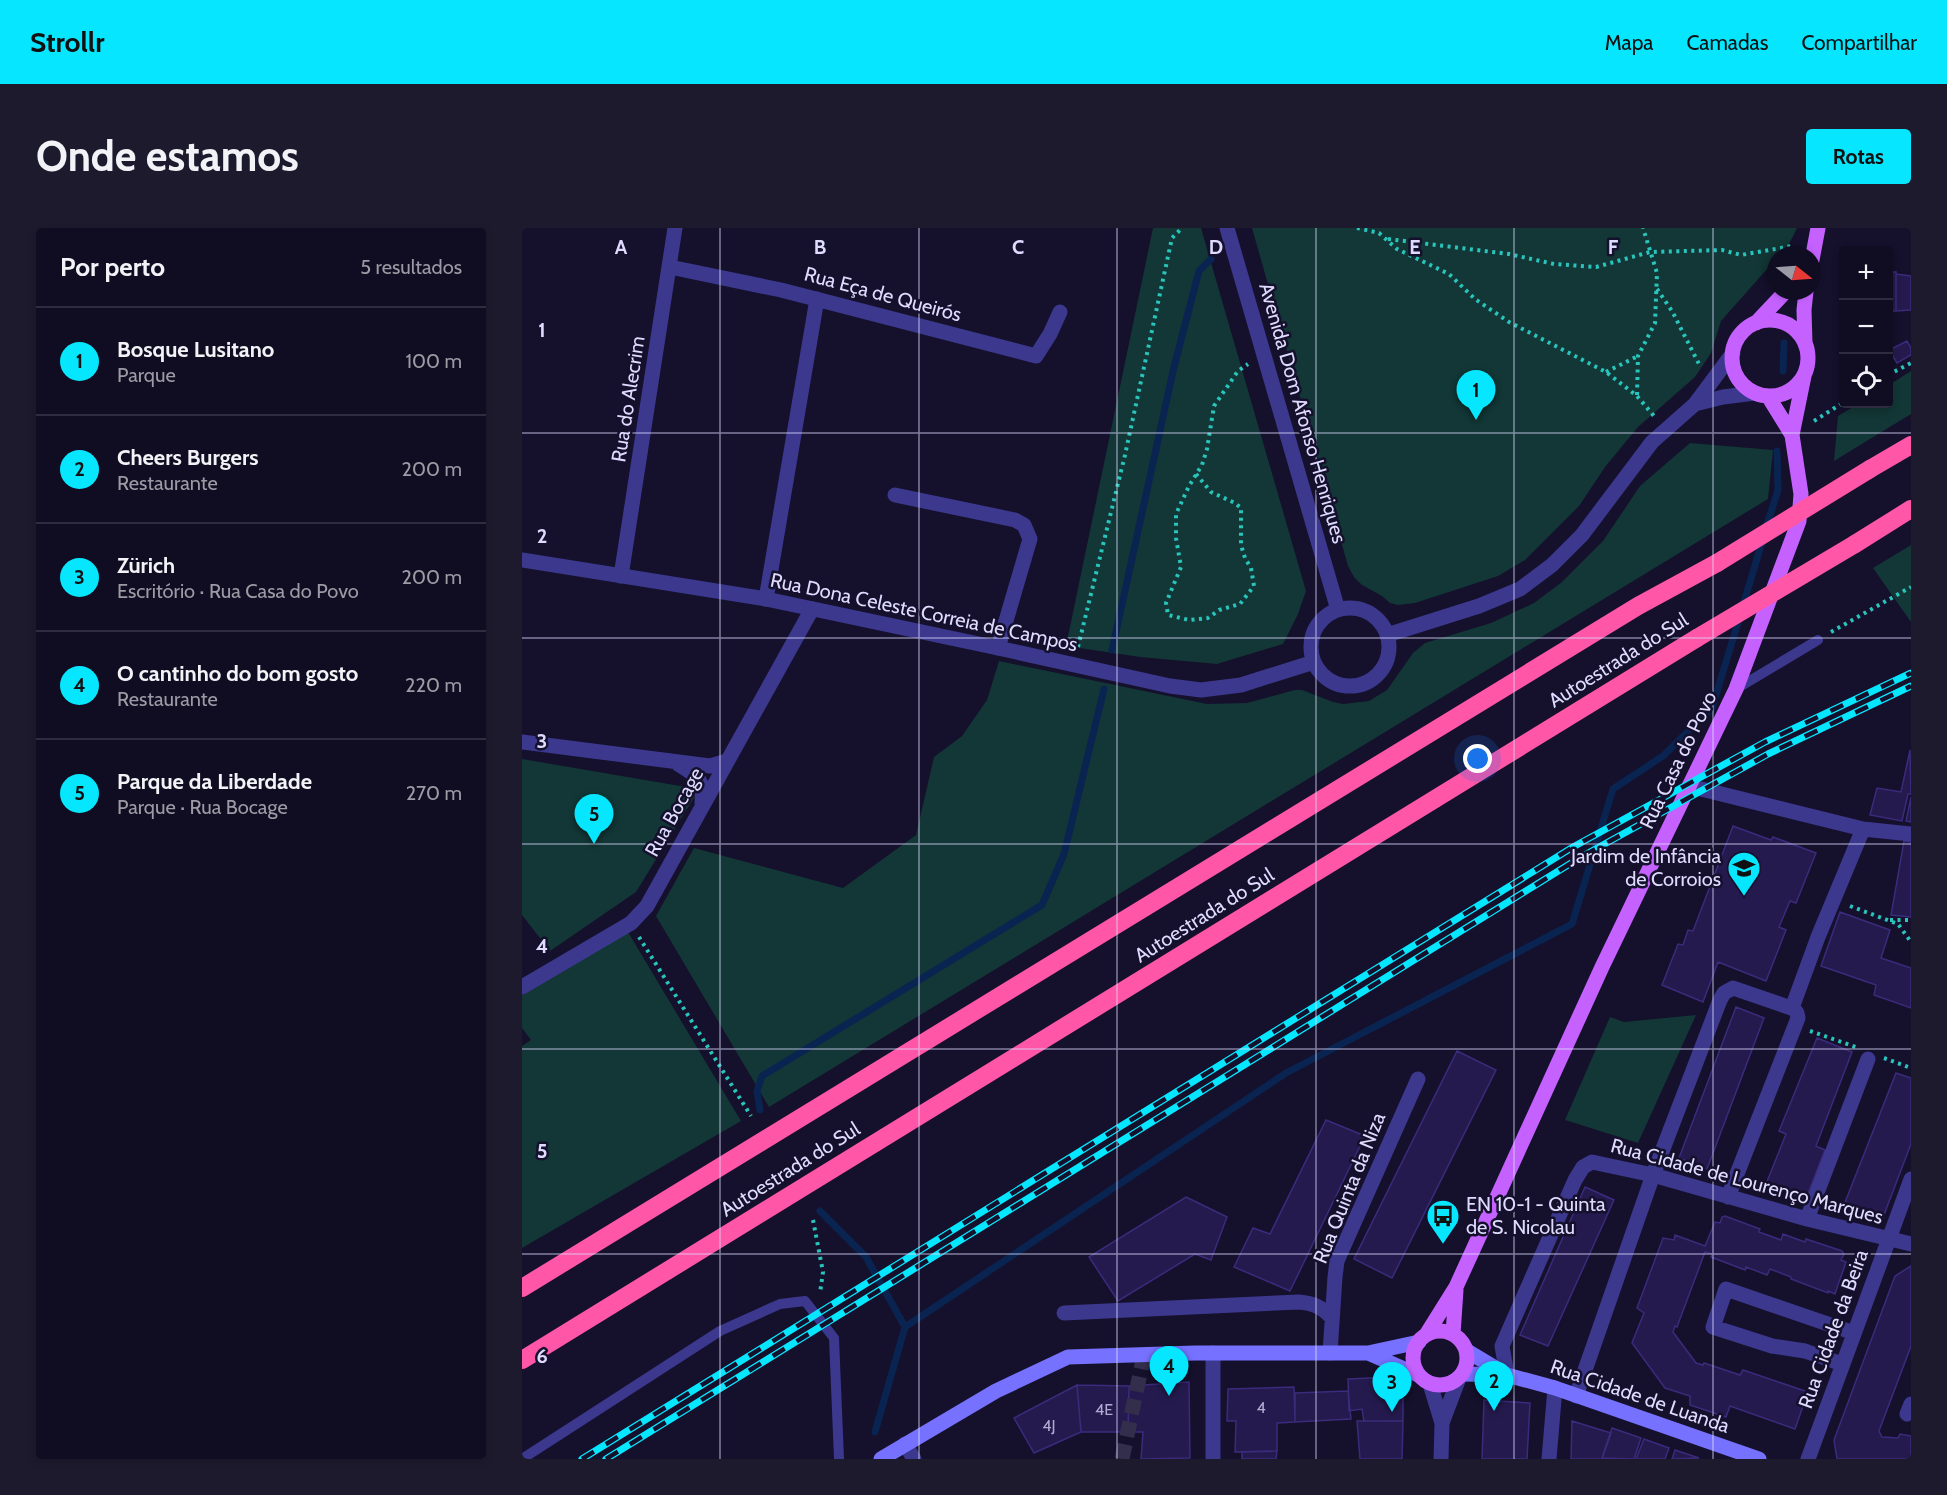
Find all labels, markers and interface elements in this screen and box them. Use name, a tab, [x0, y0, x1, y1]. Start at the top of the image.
text: Strollr	[30, 25, 104, 59]
text: Mapa	[1605, 30, 1653, 55]
text: Camadas	[1686, 30, 1768, 55]
text: Compartilhar	[1801, 30, 1917, 55]
button: Rotas	[1806, 129, 1911, 184]
text: Onde estamos	[36, 130, 299, 182]
text: A	[615, 235, 628, 259]
text: B	[814, 235, 826, 259]
text: C	[1012, 235, 1024, 259]
text: D	[1209, 235, 1223, 259]
text: E	[1409, 235, 1421, 259]
text: F	[1608, 235, 1619, 259]
north arrow	[1767, 246, 1821, 300]
map controls	[1839, 246, 1893, 408]
button: +	[1839, 246, 1893, 300]
text: Por perto	[60, 251, 165, 283]
text: 5 resultados	[360, 255, 462, 279]
street label: Rua Eça de Queirós	[802, 261, 964, 327]
street label: Avenida Dom Afonso Henriques	[1254, 280, 1352, 546]
button: −	[1839, 300, 1893, 354]
text: 1	[538, 318, 546, 342]
street label: Rua do Alecrim	[606, 334, 650, 464]
text: Bosque Lusitano	[117, 336, 274, 363]
text: 1	[76, 349, 83, 373]
text: 100 m	[406, 349, 462, 373]
button: locate	[1839, 354, 1893, 408]
text: Parque	[117, 363, 176, 387]
pin: 1	[1456, 370, 1496, 420]
text: Cheers Burgers	[117, 444, 258, 471]
text: 2	[74, 457, 85, 481]
text: 200 m	[402, 457, 462, 481]
text: Restaurante	[117, 471, 218, 495]
text: 2	[537, 524, 547, 548]
text: Zürich	[117, 552, 175, 579]
text: 3	[74, 565, 85, 589]
text: 200 m	[402, 565, 462, 589]
street label: Rua Dona Celeste Correia de Campos	[768, 568, 1080, 656]
text: Escritório · Rua Casa do Povo	[117, 579, 359, 603]
street label: Autoestrada do Sul	[1544, 607, 1692, 713]
text: O cantinho do bom gosto	[117, 660, 358, 687]
text: 4	[73, 673, 86, 697]
text: 220 m	[405, 673, 462, 697]
text: Restaurante	[117, 687, 218, 711]
street label: Rua Casa do Povo	[1634, 687, 1722, 833]
text: 3	[537, 729, 547, 753]
your location	[1463, 744, 1492, 773]
street label: Rua Bocage	[640, 763, 708, 861]
text: Parque da Liberdade	[117, 768, 312, 795]
text: 5	[74, 781, 85, 805]
text: 270 m	[406, 781, 462, 805]
pin: 5	[574, 794, 614, 844]
text: Parque · Rua Bocage	[117, 795, 288, 819]
place label: Jardim de Infância de Corroios	[1570, 844, 1721, 891]
school or university icon: Jardim de Infância de Corroios	[1726, 850, 1762, 897]
street label: Autoestrada do Sul	[1130, 862, 1278, 968]
text: 4	[536, 934, 548, 958]
street label: Rua Quinta da Niza	[1308, 1109, 1390, 1267]
street label: Autoestrada do Sul	[716, 1116, 864, 1222]
street label: Rua Cidade de Lourenço Marques	[1608, 1133, 1886, 1229]
text: 5	[537, 1139, 547, 1163]
place label: EN 10-1 - Quinta de S. Nicolau	[1466, 1192, 1606, 1239]
bus stop icon: EN 10-1 - Quinta de S. Nicolau	[1425, 1198, 1461, 1245]
street label: Rua Cidade da Beira	[1793, 1246, 1873, 1412]
text: 6	[536, 1344, 548, 1368]
pin: 4	[1150, 1346, 1188, 1396]
street label: Rua Cidade de Luanda	[1547, 1354, 1733, 1438]
pin: 3	[1372, 1362, 1412, 1412]
pin: 2	[1474, 1362, 1514, 1411]
house number: 4	[1256, 1398, 1266, 1417]
house number: 4E	[1095, 1400, 1113, 1419]
house number: 4J	[1042, 1416, 1056, 1435]

